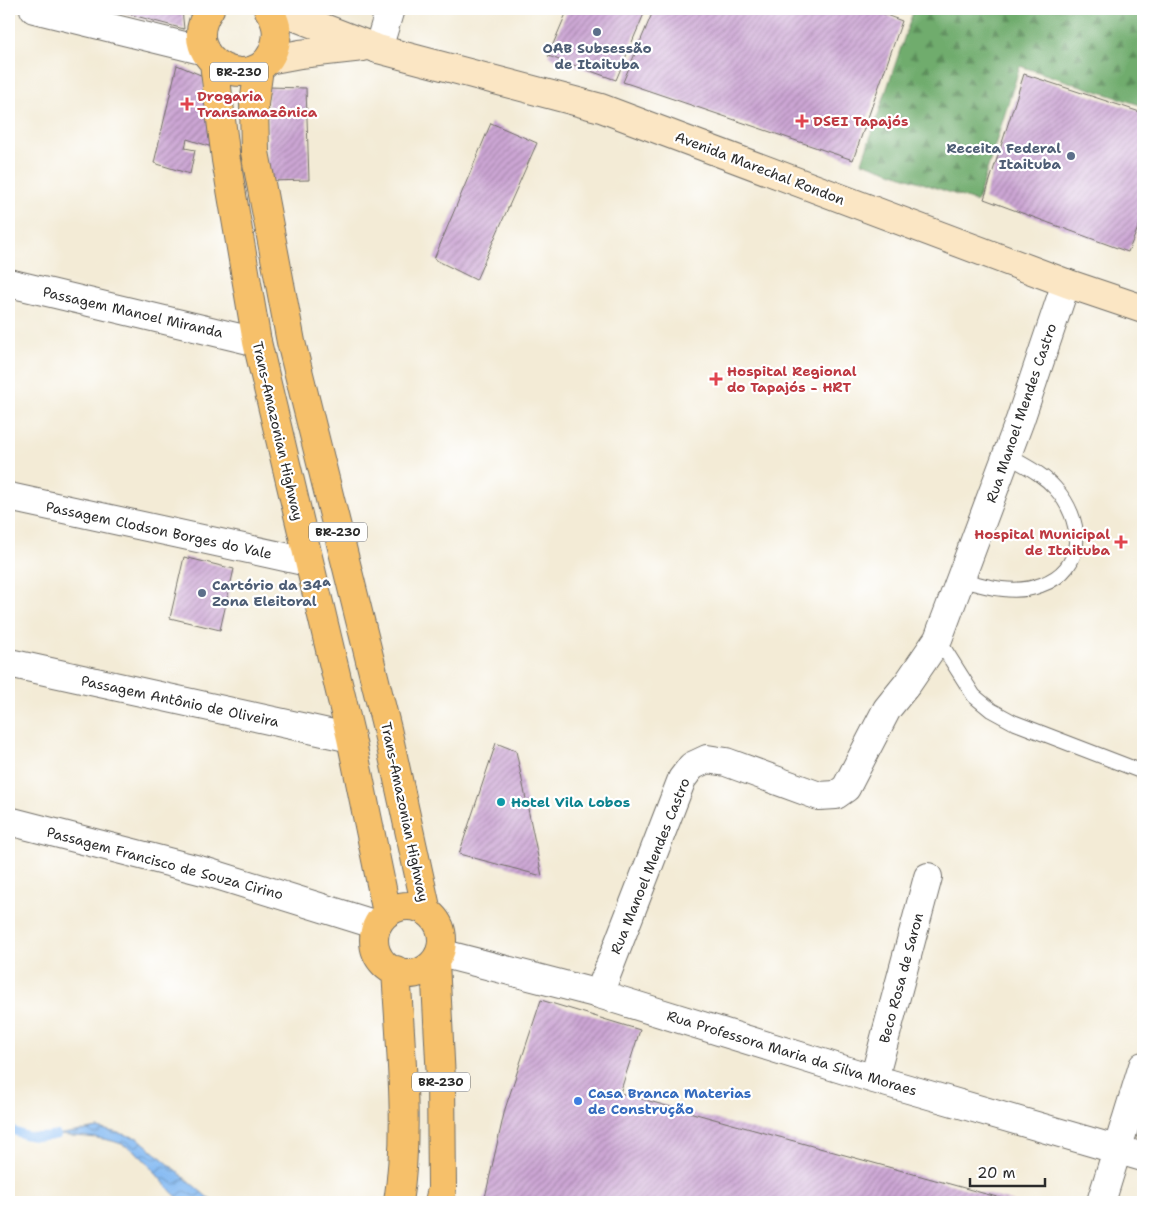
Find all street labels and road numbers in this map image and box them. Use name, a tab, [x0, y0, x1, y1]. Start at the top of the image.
road number: BR-230	[210, 62, 268, 82]
street label: Avenida Marechal Rondon	[673, 127, 848, 209]
street label: Passagem Manoel Miranda	[41, 282, 225, 342]
street label: Rua Manoel Mendes Castro	[982, 321, 1060, 505]
street label: Trans-Amazonian Highway	[249, 340, 307, 522]
street label: Passagem Clodson Borges do Vale	[44, 497, 274, 563]
road number: BR-230	[309, 522, 367, 542]
street label: Passagem Antônio de Oliveira	[79, 671, 281, 731]
street label: Trans-Amazonian Highway	[377, 720, 433, 904]
street label: Rua Manoel Mendes Castro	[606, 775, 694, 957]
street label: Passagem Francisco de Souza Cirino	[45, 823, 285, 903]
street label: Beco Rosa de Saron	[875, 910, 927, 1045]
street label: Rua Professora Maria da Silva Moraes	[665, 1006, 919, 1100]
road number: BR-230	[412, 1072, 470, 1092]

